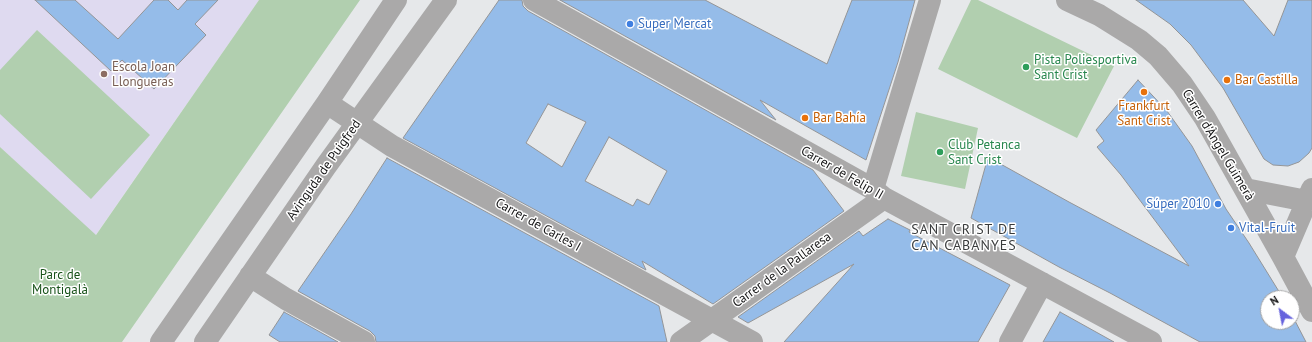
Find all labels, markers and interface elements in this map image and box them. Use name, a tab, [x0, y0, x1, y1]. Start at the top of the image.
place label: Super Mercat	[638, 16, 711, 32]
marker: Super Mercat	[625, 19, 635, 29]
place label: Pista Poliesportiva Sant Crist	[1034, 52, 1137, 83]
place label: Escola Joan Llongueras	[112, 59, 175, 90]
marker: Pista Poliesportiva Sant Crist	[1021, 62, 1031, 72]
marker: Escola Joan Llongueras	[99, 69, 109, 79]
place label: Bar Castilla	[1235, 72, 1298, 88]
marker: Bar Castilla	[1222, 75, 1232, 85]
street label: Carrer d'Àngel Guimerà	[1179, 86, 1257, 204]
marker: Frankfurt Sant Crist	[1139, 87, 1149, 97]
place label: Frankfurt Sant Crist	[1117, 98, 1171, 129]
place label: Bar Bahía	[813, 110, 866, 126]
marker: Bar Bahía	[800, 113, 810, 123]
street label: Avinguda de Puigfred	[284, 117, 364, 223]
place label: Club Petanca Sant Crist	[948, 137, 1020, 168]
street label: Carrer de Felip II	[798, 143, 886, 203]
marker: Club Petanca Sant Crist	[935, 147, 945, 157]
street label: Carrer de Carles I	[493, 195, 583, 255]
place label: Súper 2010	[1146, 196, 1210, 212]
marker: Súper 2010	[1213, 199, 1223, 209]
place label: Vital-Fruit	[1239, 220, 1295, 236]
district label: SANT CRIST DE CAN CABANYES	[911, 222, 1017, 254]
marker: Vital-Fruit	[1226, 223, 1236, 233]
street label: Carrer de la Pallaresa	[730, 229, 834, 311]
park label: Parc de Montigalà	[32, 267, 88, 298]
north arrow	[1260, 290, 1300, 330]
text: N	[1267, 293, 1281, 309]

